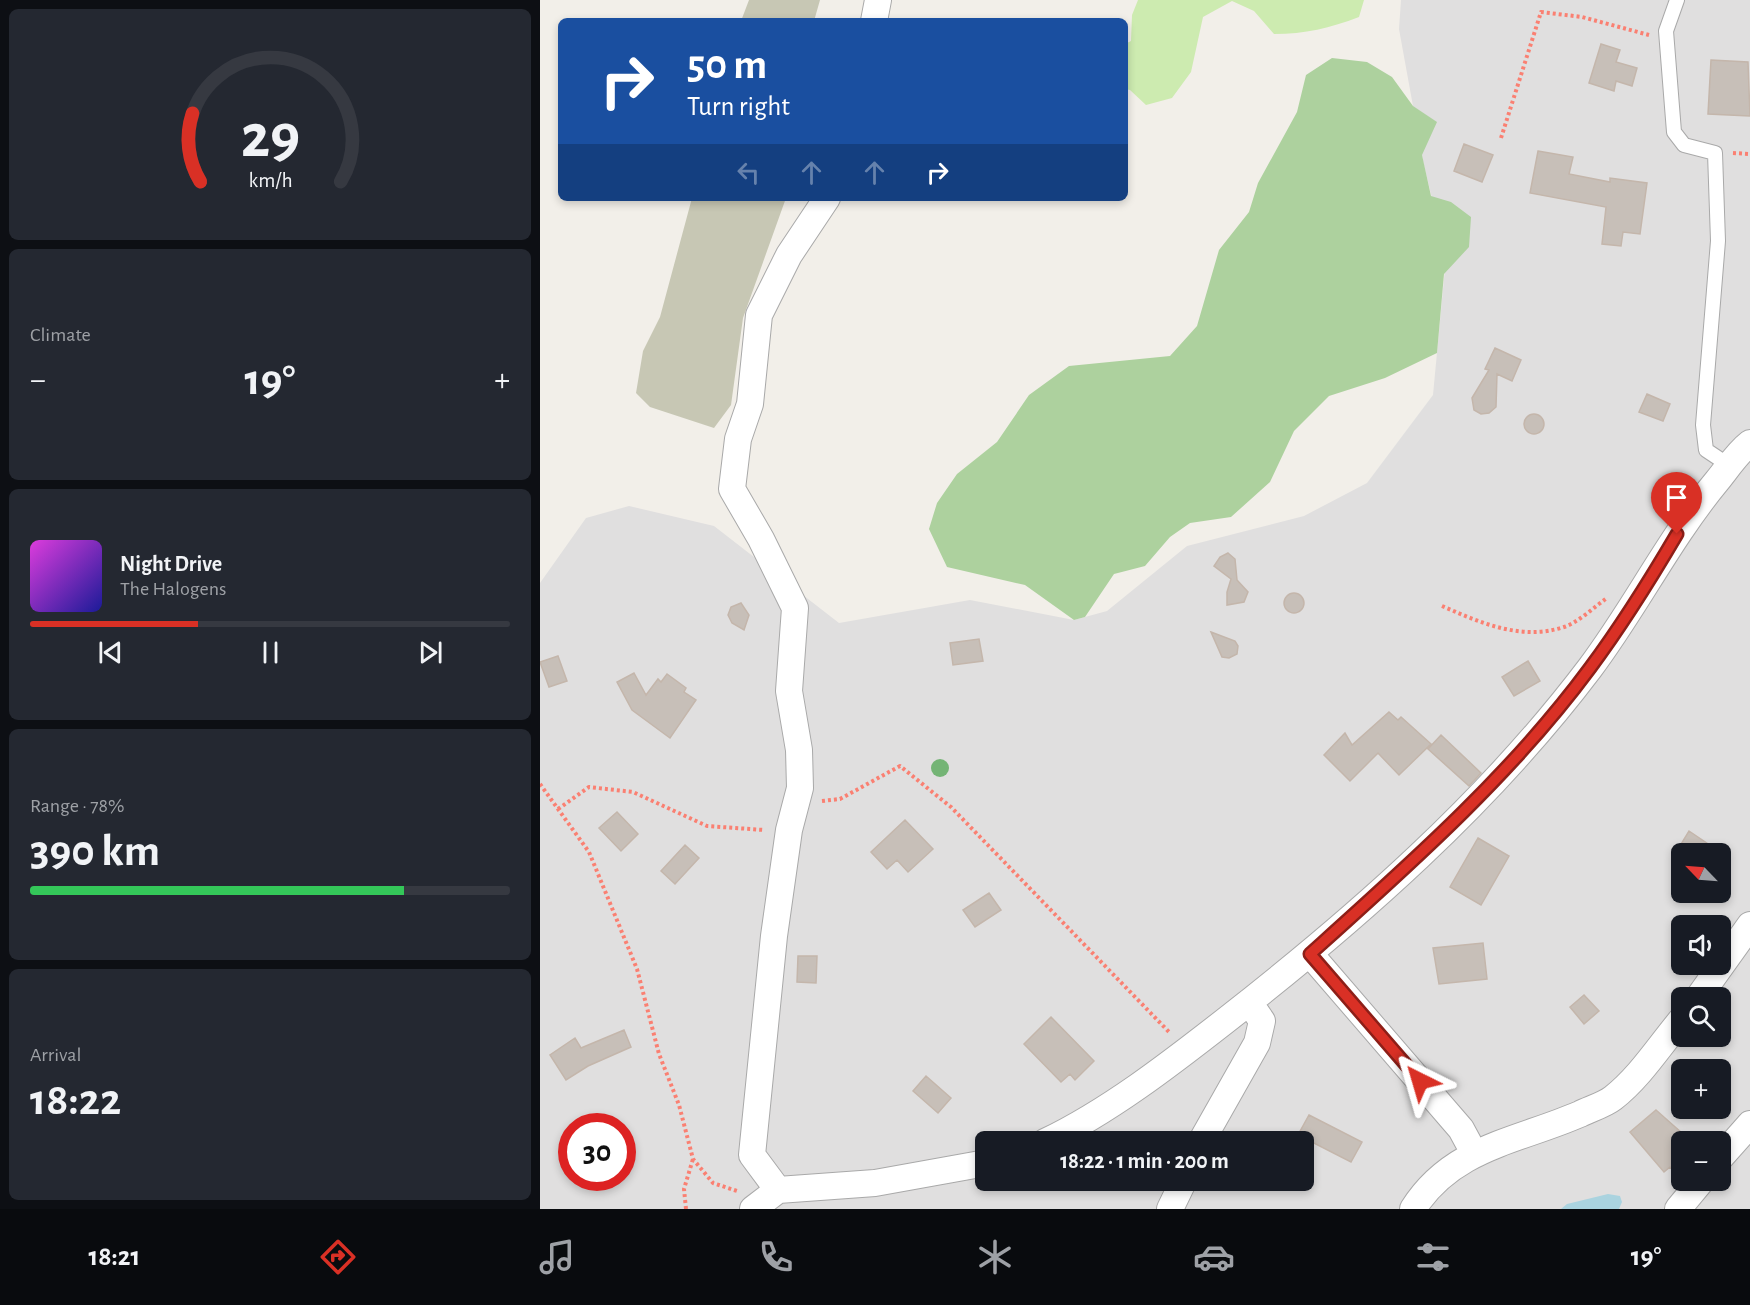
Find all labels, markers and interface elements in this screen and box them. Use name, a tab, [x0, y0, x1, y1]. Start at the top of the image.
icon: right	[588, 42, 666, 120]
text: 50 m	[687, 44, 767, 86]
text: Turn right	[687, 93, 790, 120]
text: 29	[240, 106, 300, 168]
icon: left	[732, 156, 765, 189]
icon: ahead	[795, 156, 828, 189]
icon: ahead	[858, 156, 891, 189]
icon: right	[921, 156, 954, 189]
text: km/h	[248, 170, 292, 191]
text: Climate	[30, 325, 91, 345]
text: 19°	[244, 358, 296, 403]
text: −	[30, 364, 46, 397]
text: +	[494, 364, 510, 397]
pin	[1651, 472, 1702, 534]
icon: arrive	[1660, 481, 1693, 514]
text: Night Drive	[120, 553, 222, 575]
text: The Halogens	[120, 579, 226, 599]
icon: previous	[94, 636, 127, 669]
icon: pause	[254, 636, 287, 669]
icon: next	[414, 636, 447, 669]
text: Range · 78%	[30, 796, 125, 816]
text: 390 km	[30, 829, 160, 874]
north arrow	[1671, 843, 1731, 903]
map controls	[1671, 843, 1731, 1191]
button: sound	[1671, 915, 1731, 975]
button: search	[1671, 987, 1731, 1047]
text: Arrival	[30, 1045, 81, 1065]
position arrow	[1388, 1049, 1452, 1113]
button: +	[1671, 1059, 1731, 1119]
text: 18:22	[30, 1078, 121, 1123]
speed limit sign: 30	[558, 1113, 636, 1191]
button: −	[1671, 1131, 1731, 1191]
text: 18:22 · 1 min · 200 m	[1060, 1150, 1229, 1172]
icon: directions	[317, 1236, 359, 1278]
icon: music	[536, 1236, 578, 1278]
icon: phone	[755, 1236, 797, 1278]
icon: climate	[974, 1236, 1016, 1278]
icon: car	[1193, 1236, 1235, 1278]
icon: filters	[1412, 1236, 1454, 1278]
text: 18:21	[88, 1243, 140, 1270]
text: 19°	[1631, 1243, 1661, 1270]

